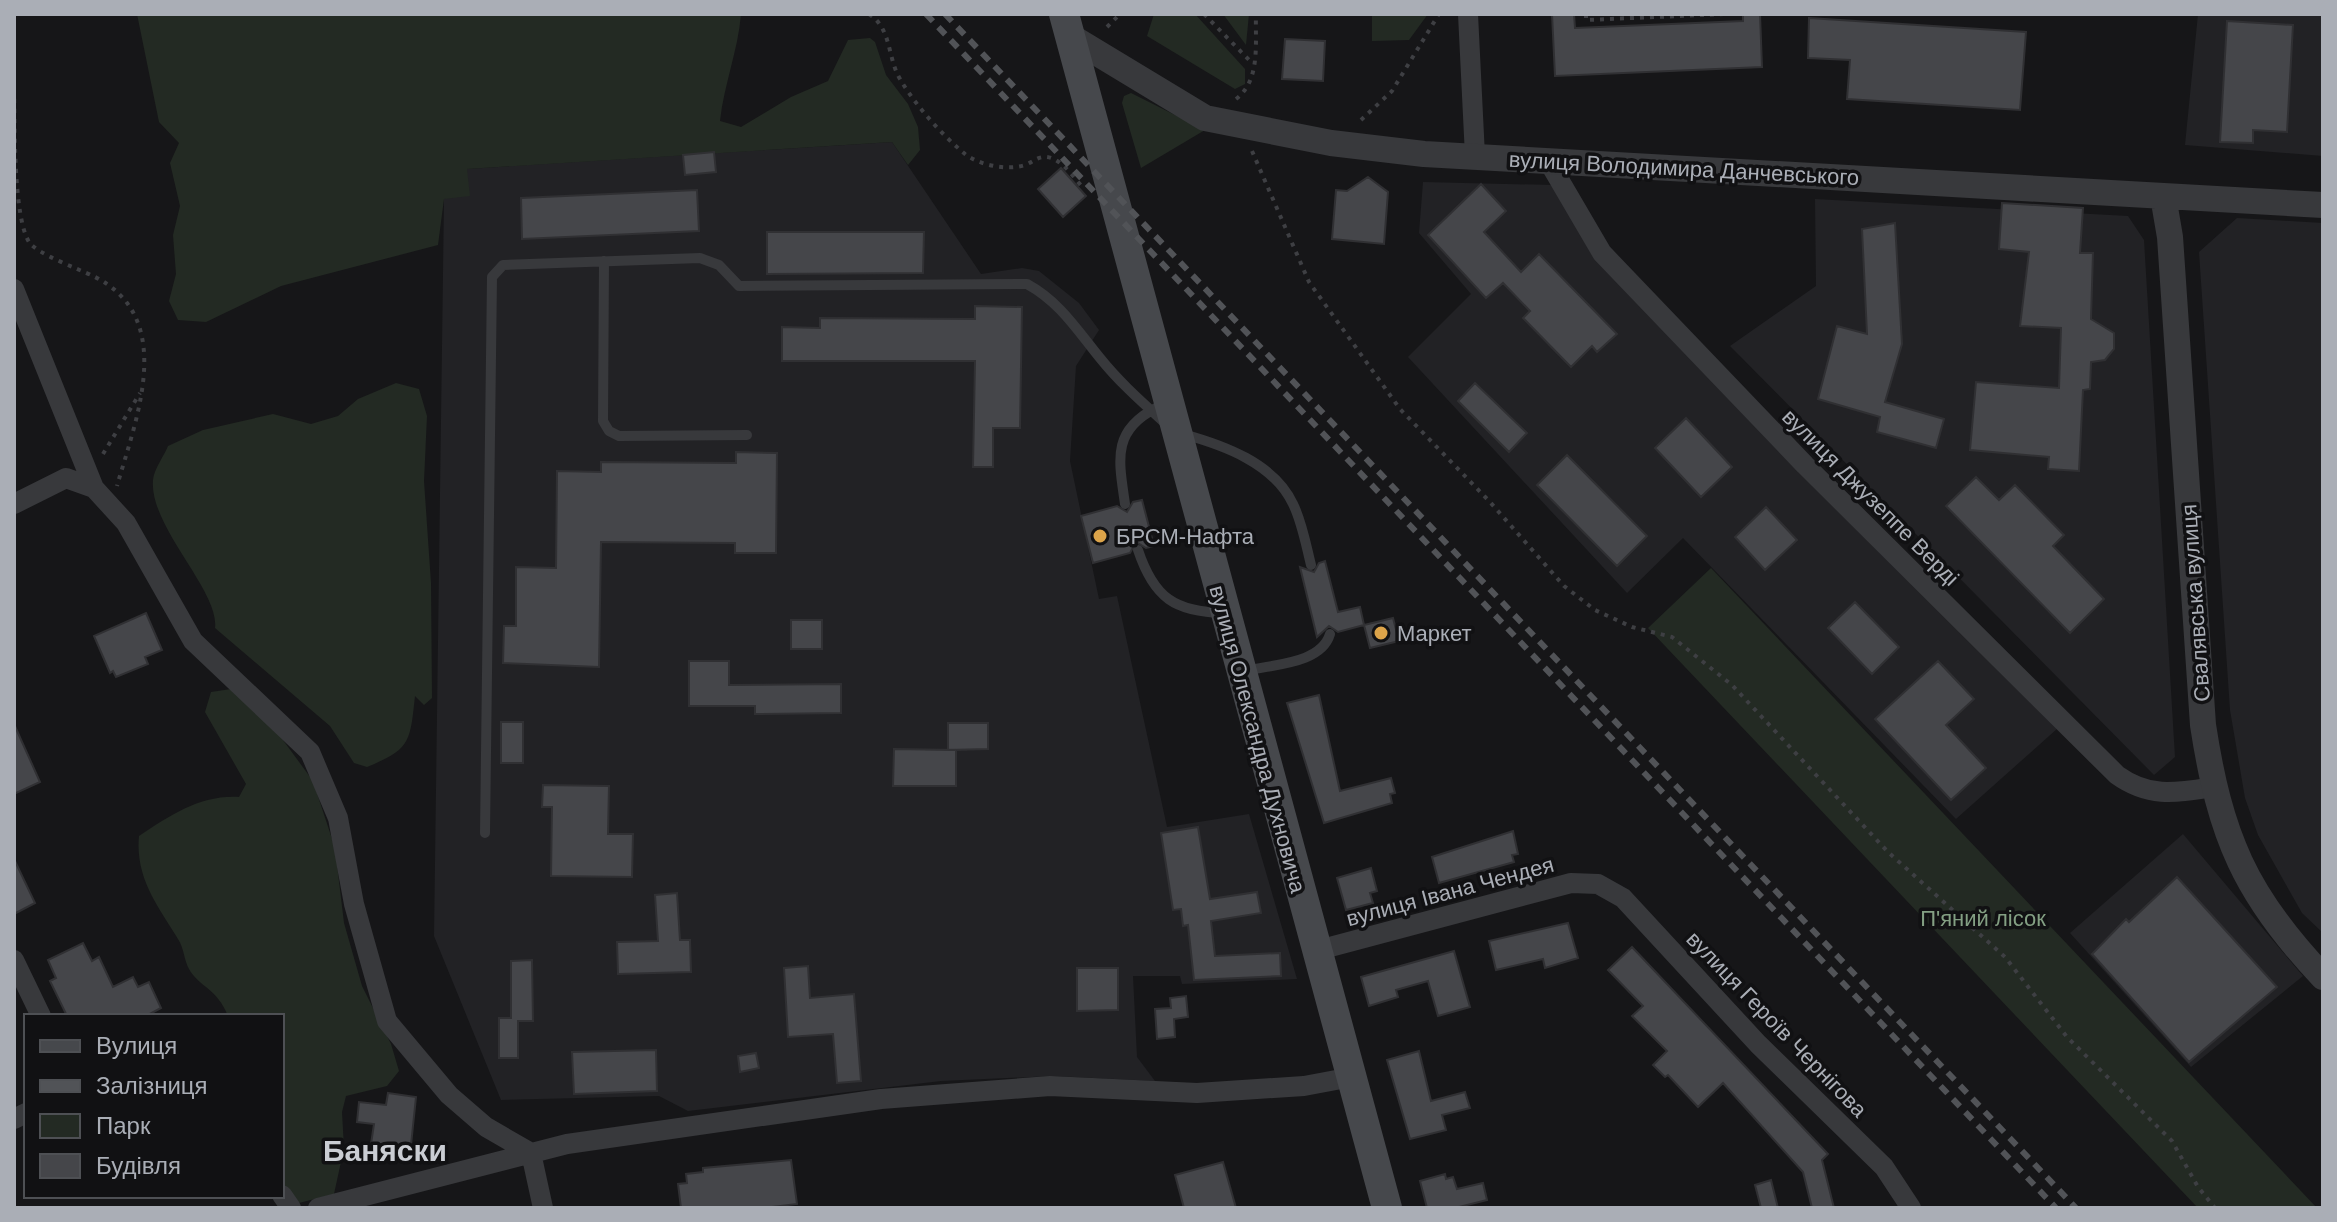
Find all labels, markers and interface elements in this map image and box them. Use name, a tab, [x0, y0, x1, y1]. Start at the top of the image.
street label: вулиця Володимира Данчевського	[1508, 147, 1860, 190]
street label: вулиця Джузеппе Верді	[1777, 404, 1964, 591]
street label: Свалявська вулиця	[2176, 503, 2215, 703]
place label: БРСМ-Нафта	[1116, 524, 1255, 549]
marker: БРСМ-Нафта	[1091, 527, 1109, 545]
street label: вулиця Олександра Духновича	[1204, 583, 1311, 896]
place label: Маркет	[1397, 621, 1472, 646]
marker: Маркет	[1372, 624, 1390, 642]
street label: вулиця Івана Чендея	[1344, 852, 1557, 931]
park label: П'яний лісок	[1920, 906, 2046, 931]
street label: вулиця Героїв Чернігова	[1681, 926, 1872, 1123]
legend	[24, 1014, 284, 1198]
text: Вулиця	[96, 1032, 177, 1059]
text: Залізниця	[96, 1072, 208, 1099]
text: Парк	[96, 1112, 151, 1139]
district label: Баняски	[323, 1134, 447, 1167]
text: Будівля	[96, 1152, 181, 1179]

